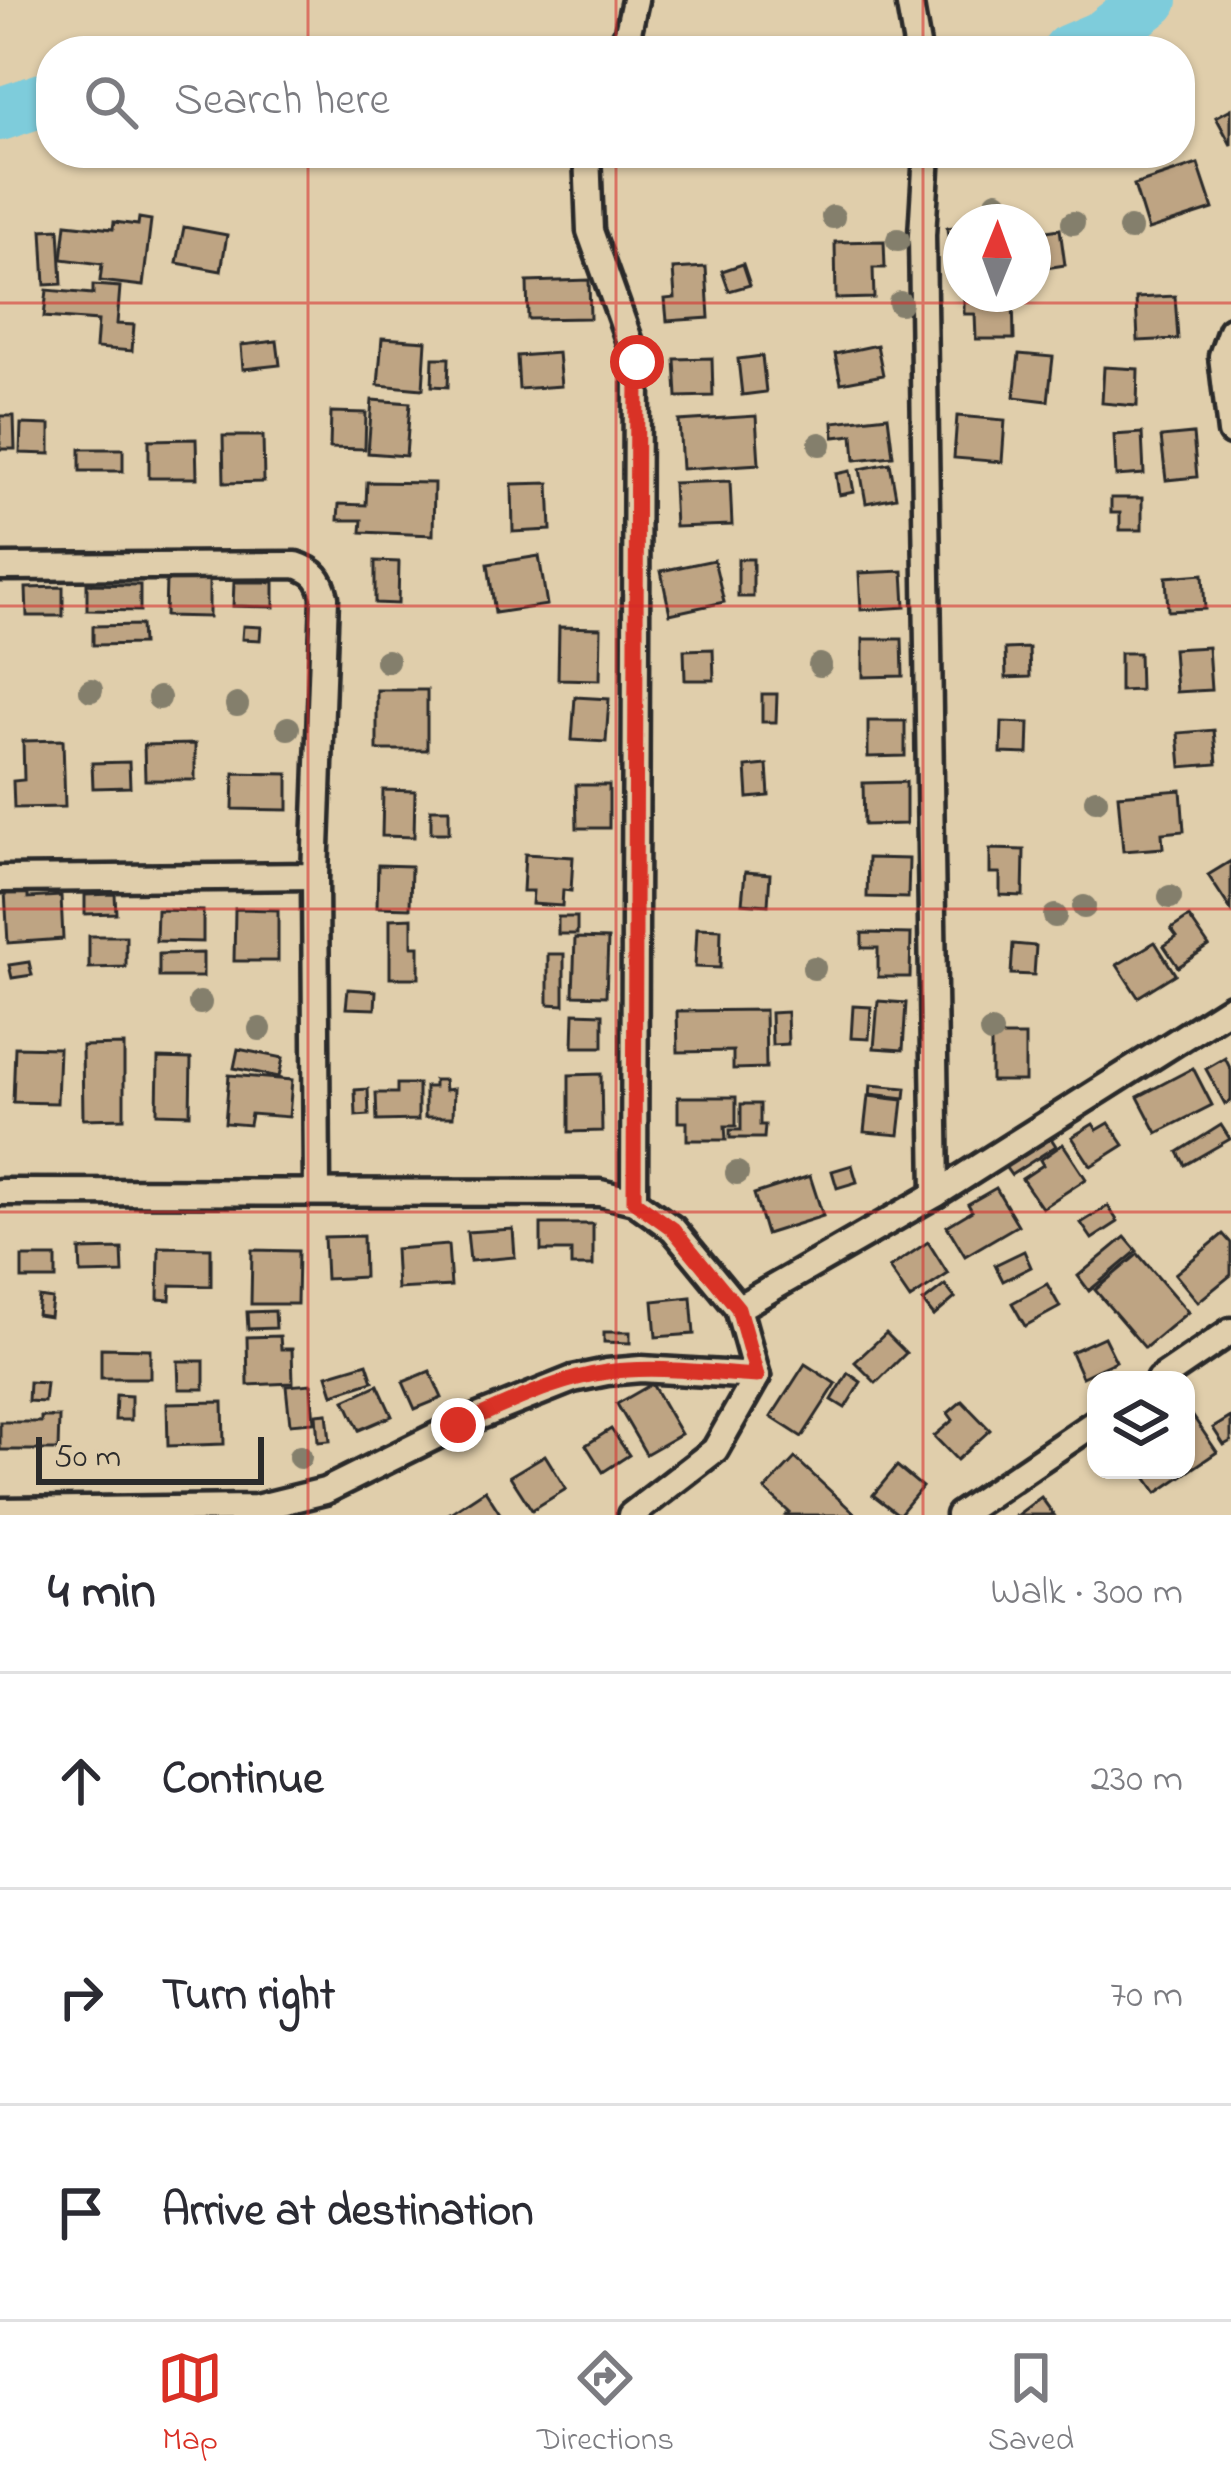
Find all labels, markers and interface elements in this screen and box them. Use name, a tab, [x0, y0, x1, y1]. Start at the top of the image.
search box	[36, 36, 1195, 168]
icon: search	[78, 69, 144, 135]
text: Search here	[174, 69, 390, 135]
north arrow	[943, 204, 1051, 312]
route start	[610, 335, 664, 389]
map controls	[1087, 1371, 1195, 1479]
button: layers	[1087, 1371, 1195, 1479]
route end	[431, 1398, 485, 1452]
scale bar	[36, 1431, 264, 1484]
text: 50 m	[54, 1434, 121, 1482]
text: 4 min	[48, 1556, 156, 1631]
text: Walk · 300 m	[990, 1565, 1183, 1622]
icon: ahead	[48, 1748, 114, 1814]
text: Continue	[162, 1748, 323, 1814]
text: 230 m	[1091, 1752, 1183, 1809]
icon: right	[48, 1964, 114, 2030]
text: Turn right	[162, 1964, 335, 2030]
text: 70 m	[1110, 1968, 1183, 2025]
icon: arrive	[48, 2180, 114, 2246]
text: Arrive at destination	[162, 2180, 533, 2246]
tab: Map	[157, 2345, 223, 2465]
tab: Directions	[537, 2345, 674, 2465]
tab: Saved	[988, 2345, 1074, 2465]

